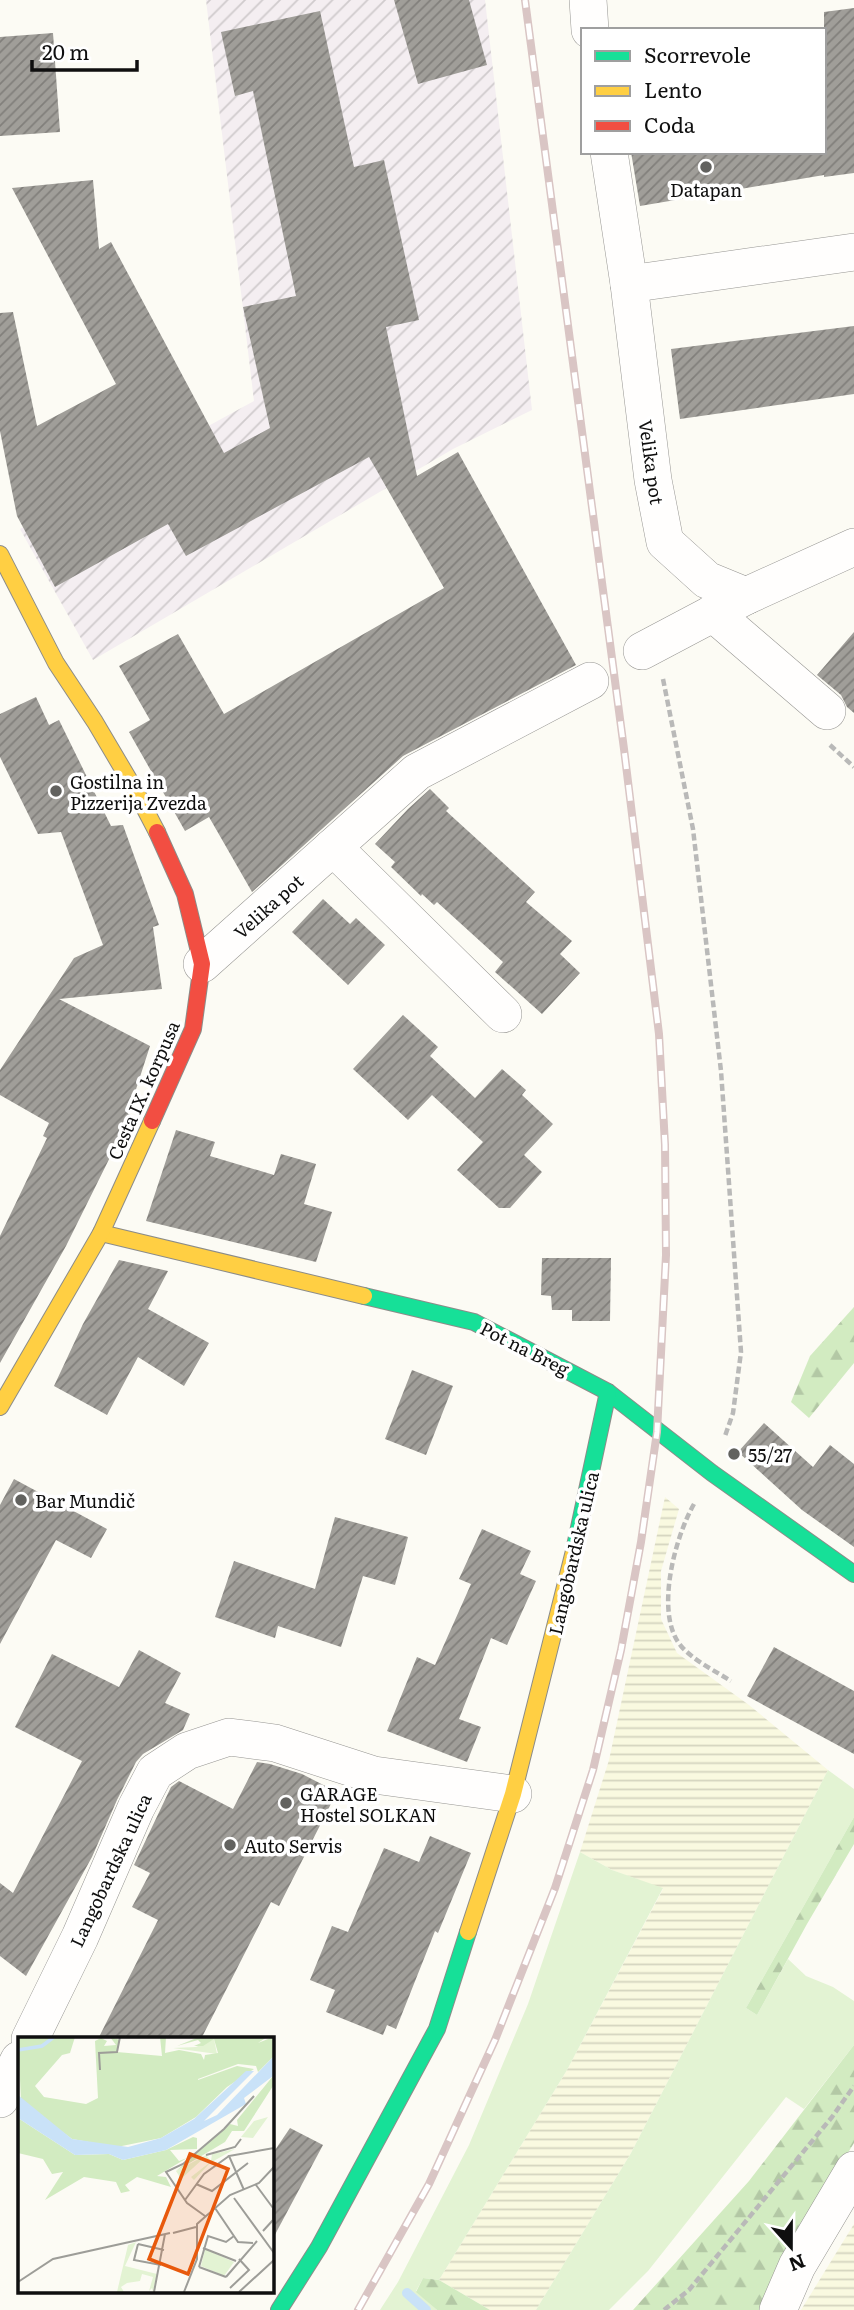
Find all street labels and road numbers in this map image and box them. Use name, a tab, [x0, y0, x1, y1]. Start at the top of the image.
street label: Velika pot	[633, 418, 671, 507]
street label: Velika pot	[227, 867, 309, 945]
street label: Cesta IX. korpusa	[100, 1016, 186, 1164]
street label: Pot na Breg	[476, 1314, 575, 1382]
street label: Langobardska ulica	[541, 1468, 605, 1637]
street label: Langobardska ulica	[62, 1788, 158, 1951]

